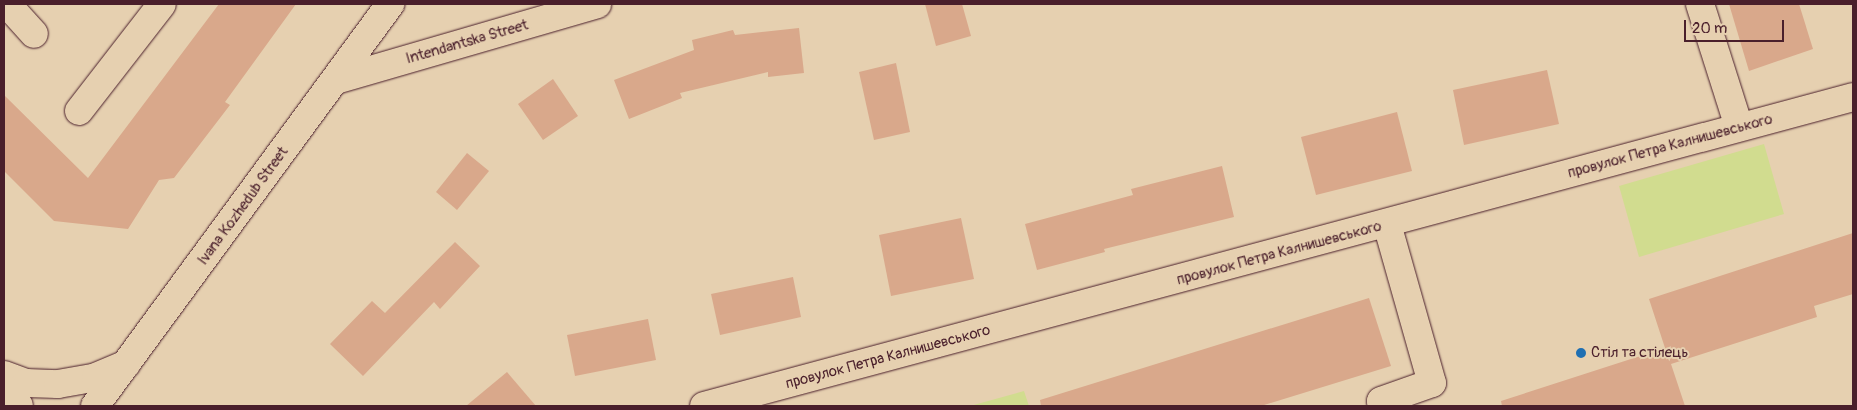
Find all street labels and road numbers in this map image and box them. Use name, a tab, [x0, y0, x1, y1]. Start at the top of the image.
street label: Intendantska Street	[404, 16, 530, 68]
street label: провулок Петра Калнишевського	[1566, 110, 1774, 182]
street label: Ivana Kozhedub Street	[194, 143, 292, 269]
street label: провулок Петра Калнишевського	[1175, 217, 1383, 289]
street label: провулок Петра Калнишевського	[784, 321, 992, 393]

